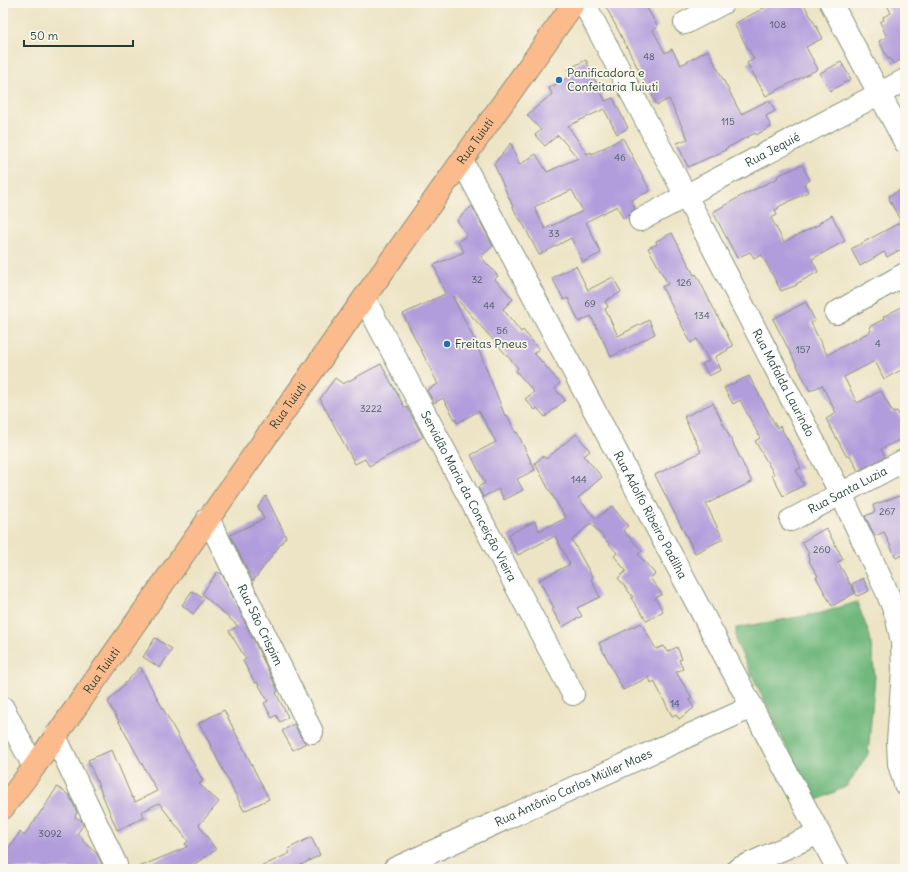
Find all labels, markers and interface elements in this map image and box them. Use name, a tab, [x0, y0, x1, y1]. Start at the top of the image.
house number: 108	[770, 18, 786, 31]
scale bar	[24, 22, 133, 48]
text: 50 m	[30, 28, 59, 43]
house number: 48	[643, 50, 655, 63]
place label: Panificadora e Confeitaria Tuiuti	[567, 65, 658, 94]
marker: Panificadora e Confeitaria Tuiuti	[554, 75, 564, 85]
street label: Rua Tuiuti	[453, 115, 497, 167]
house number: 115	[721, 115, 735, 128]
street label: Rua Jequié	[743, 129, 802, 170]
house number: 46	[614, 151, 626, 164]
house number: 33	[548, 227, 560, 240]
house number: 32	[471, 273, 483, 286]
house number: 126	[676, 276, 692, 289]
house number: 69	[584, 297, 596, 310]
house number: 44	[483, 299, 495, 312]
house number: 134	[694, 309, 710, 322]
house number: 56	[496, 324, 508, 337]
street label: Rua Mafalda Laurindo	[749, 326, 818, 439]
place label: Freitas Pneus	[455, 336, 527, 351]
house number: 4	[875, 337, 881, 350]
marker: Freitas Pneus	[442, 339, 452, 349]
house number: 157	[796, 343, 810, 356]
street label: Rua Tuiuti	[266, 379, 309, 432]
house number: 3222	[360, 402, 383, 415]
street label: Servidão Maria da Conceição Vieira	[418, 408, 520, 584]
street label: Rua Adolfo Ribeiro Padilha	[610, 449, 691, 581]
street label: Rua Santa Luzia	[805, 463, 890, 517]
house number: 144	[571, 473, 587, 486]
house number: 267	[879, 505, 895, 518]
house number: 260	[813, 543, 831, 556]
street label: Rua São Crispim	[234, 582, 287, 668]
street label: Rua Tuiuti	[80, 644, 123, 697]
house number: 14	[670, 697, 680, 710]
street label: Rua Antônio Carlos Müller Maes	[492, 745, 654, 829]
house number: 3092	[38, 827, 62, 840]

